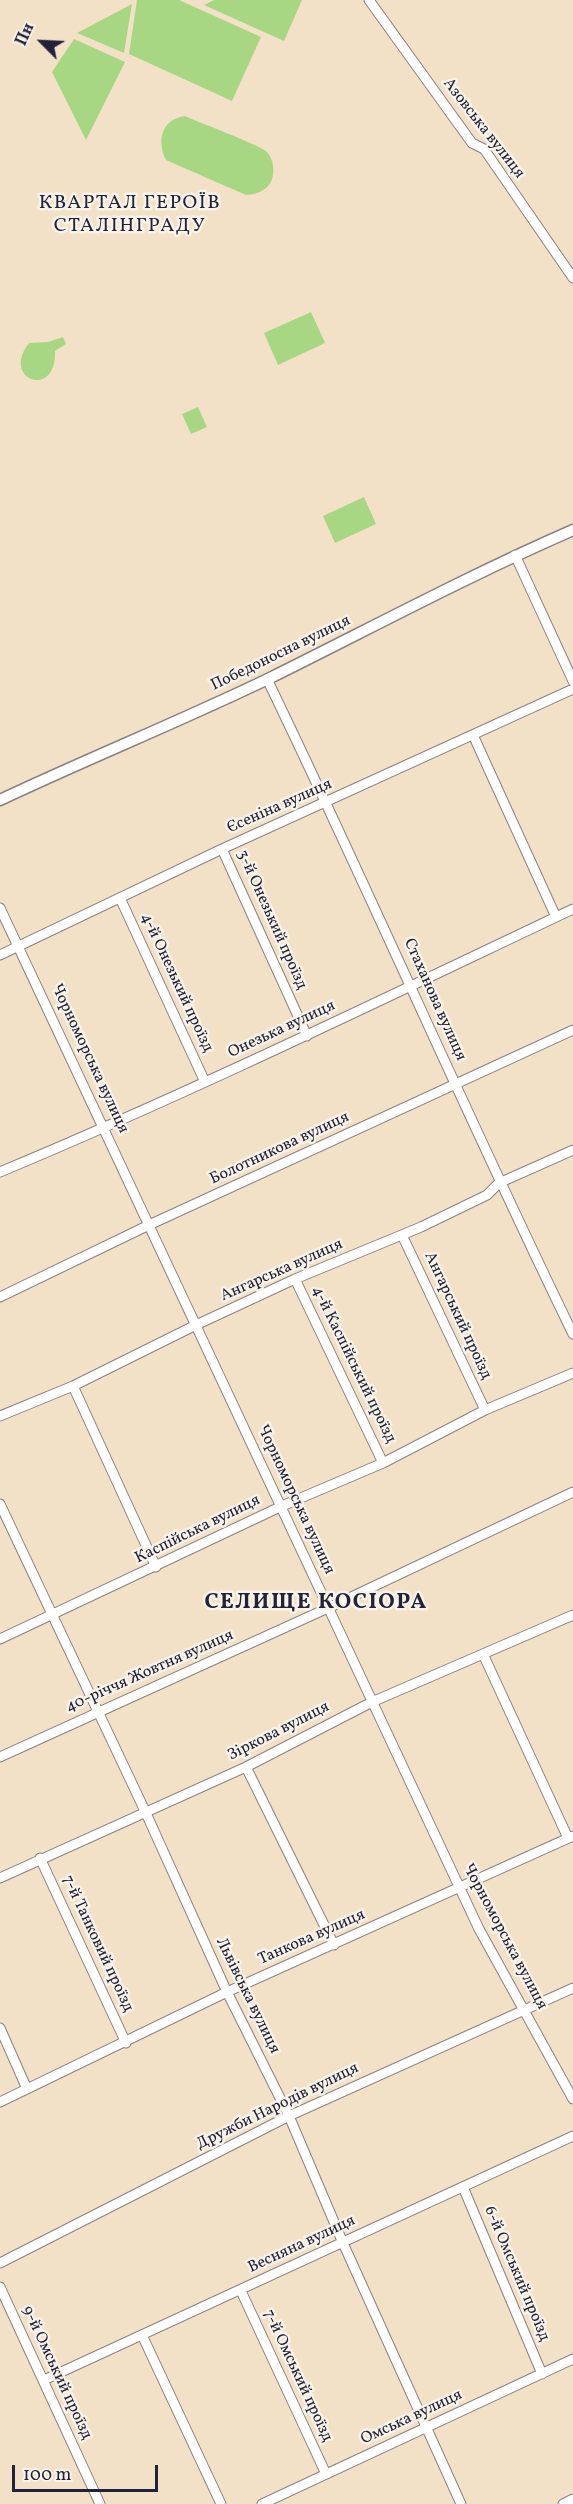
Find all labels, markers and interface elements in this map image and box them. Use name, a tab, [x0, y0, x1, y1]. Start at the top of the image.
north arrow	[12, 12, 72, 72]
text: Пн	[11, 20, 40, 50]
street label: Азовська вулиця	[438, 75, 528, 183]
district label: КВАРТАЛ ГЕРОЇВ СТАЛІНГРАДУ	[39, 192, 221, 239]
street label: Победоносна вулиця	[208, 612, 354, 696]
street label: Єсеніна вулиця	[225, 775, 335, 839]
street label: 3-й Онезький проїзд	[232, 847, 310, 993]
street label: 4-й Онезький проїзд	[135, 910, 217, 1056]
street label: Стаханова вулиця	[398, 936, 470, 1064]
street label: Чорноморська вулиця	[46, 981, 132, 1137]
street label: Онезька вулиця	[225, 997, 339, 1063]
street label: Болотникова вулиця	[207, 1108, 353, 1190]
street label: Ангарська вулиця	[218, 1235, 346, 1307]
street label: Ангарський проїзд	[419, 1249, 495, 1383]
street label: 4-й Каспійський проїзд	[307, 1283, 399, 1447]
street label: Чорноморська вулиця	[252, 1422, 338, 1578]
street label: Каспійська вулиця	[132, 1491, 264, 1569]
district label: СЕЛИЩЕ КОСІОРА	[204, 1591, 428, 1617]
street label: 40-річчя Жовтня вулиця	[63, 1626, 237, 1718]
street label: Зіркова вулиця	[225, 1698, 333, 1766]
street label: Чорноморська вулиця	[457, 1861, 551, 2013]
street label: 7-й Танковий проїзд	[57, 1873, 137, 2015]
street label: Танкова вулиця	[256, 1906, 368, 1970]
street label: Львівська вулиця	[211, 1935, 283, 2057]
street label: Дружби Народів вулиця	[194, 2059, 362, 2155]
street label: 6-й Омський проїзд	[479, 2204, 553, 2344]
street label: Весняна вулиця	[245, 2212, 359, 2278]
street label: 9-й Омський проїзд	[17, 2303, 95, 2443]
street label: 7-й Омський проїзд	[258, 2307, 336, 2445]
street label: Омська вулиця	[358, 2386, 466, 2450]
scale bar	[15, 2453, 160, 2491]
text: 100 m	[23, 2463, 72, 2488]

